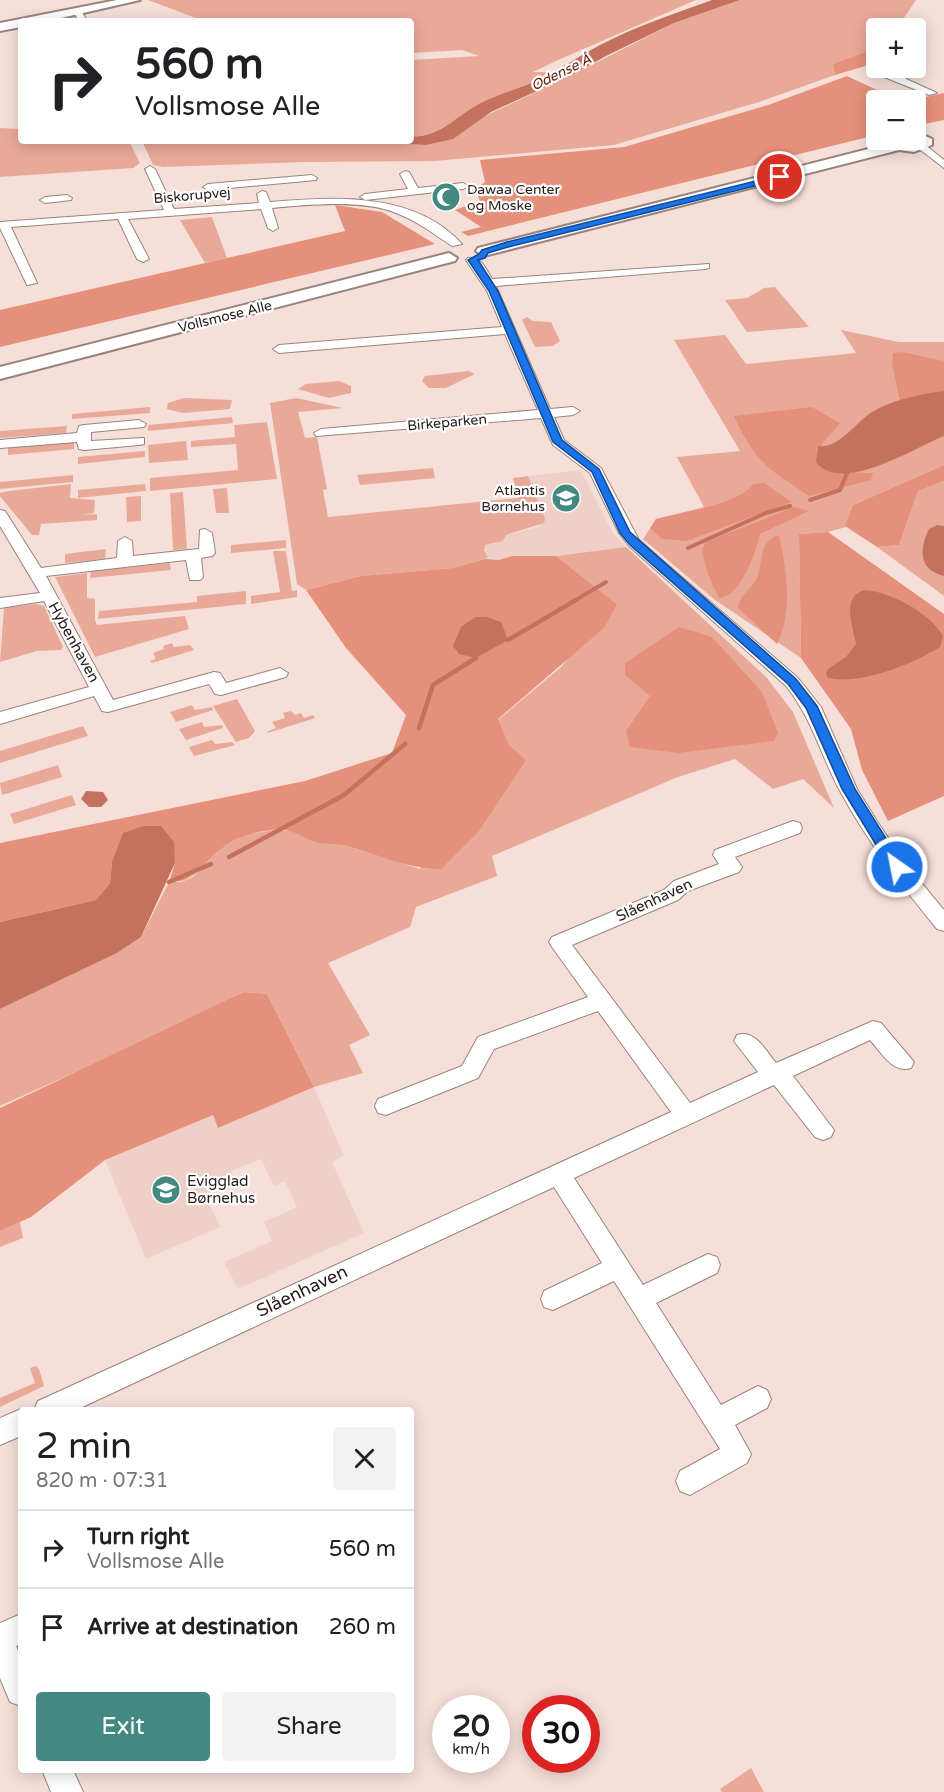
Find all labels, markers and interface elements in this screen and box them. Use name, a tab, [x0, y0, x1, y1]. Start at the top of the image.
map controls	[866, 18, 926, 150]
button: +	[866, 18, 926, 78]
text: 560 m	[135, 39, 264, 90]
icon: right	[36, 42, 114, 120]
water label: Odense Å	[528, 51, 594, 94]
text: Vollsmose Alle	[135, 90, 320, 123]
button: −	[866, 90, 926, 150]
pin	[754, 151, 805, 202]
icon: arrive	[763, 160, 796, 193]
mosque icon: Dawaa Center og Moske	[430, 181, 462, 213]
place label: Dawaa Center og Moske	[467, 181, 560, 214]
street label: Biskorupvej	[153, 184, 231, 207]
street label: Vollsmose Alle	[176, 297, 274, 336]
street label: Birkeparken	[407, 411, 488, 434]
place label: Atlantis Børnehus	[481, 482, 545, 515]
school or university icon: Atlantis Børnehus	[550, 482, 582, 514]
street label: Hybenhaven	[44, 599, 104, 685]
position arrow	[865, 835, 929, 899]
street label: Slåenhaven	[613, 875, 695, 925]
place label: Evigglad Børnehus	[187, 1172, 255, 1207]
school or university icon: Evigglad Børnehus	[150, 1174, 182, 1206]
street label: Slåenhaven	[253, 1260, 351, 1322]
text: 2 min	[36, 1425, 132, 1468]
button: close	[333, 1427, 396, 1490]
text: 820 m · 07:31	[36, 1469, 168, 1493]
text: Turn right	[87, 1524, 189, 1550]
icon: right	[36, 1533, 69, 1566]
text: 560 m	[329, 1536, 396, 1562]
text: Vollsmose Alle	[87, 1550, 224, 1574]
icon: arrive	[36, 1611, 69, 1644]
text: Arrive at destination	[87, 1614, 298, 1640]
text: 260 m	[329, 1614, 396, 1640]
button: Exit	[36, 1692, 210, 1761]
button: Share	[222, 1692, 396, 1761]
speed limit sign: 30	[522, 1695, 600, 1773]
text: 20	[452, 1708, 490, 1745]
text: km/h	[452, 1740, 490, 1758]

